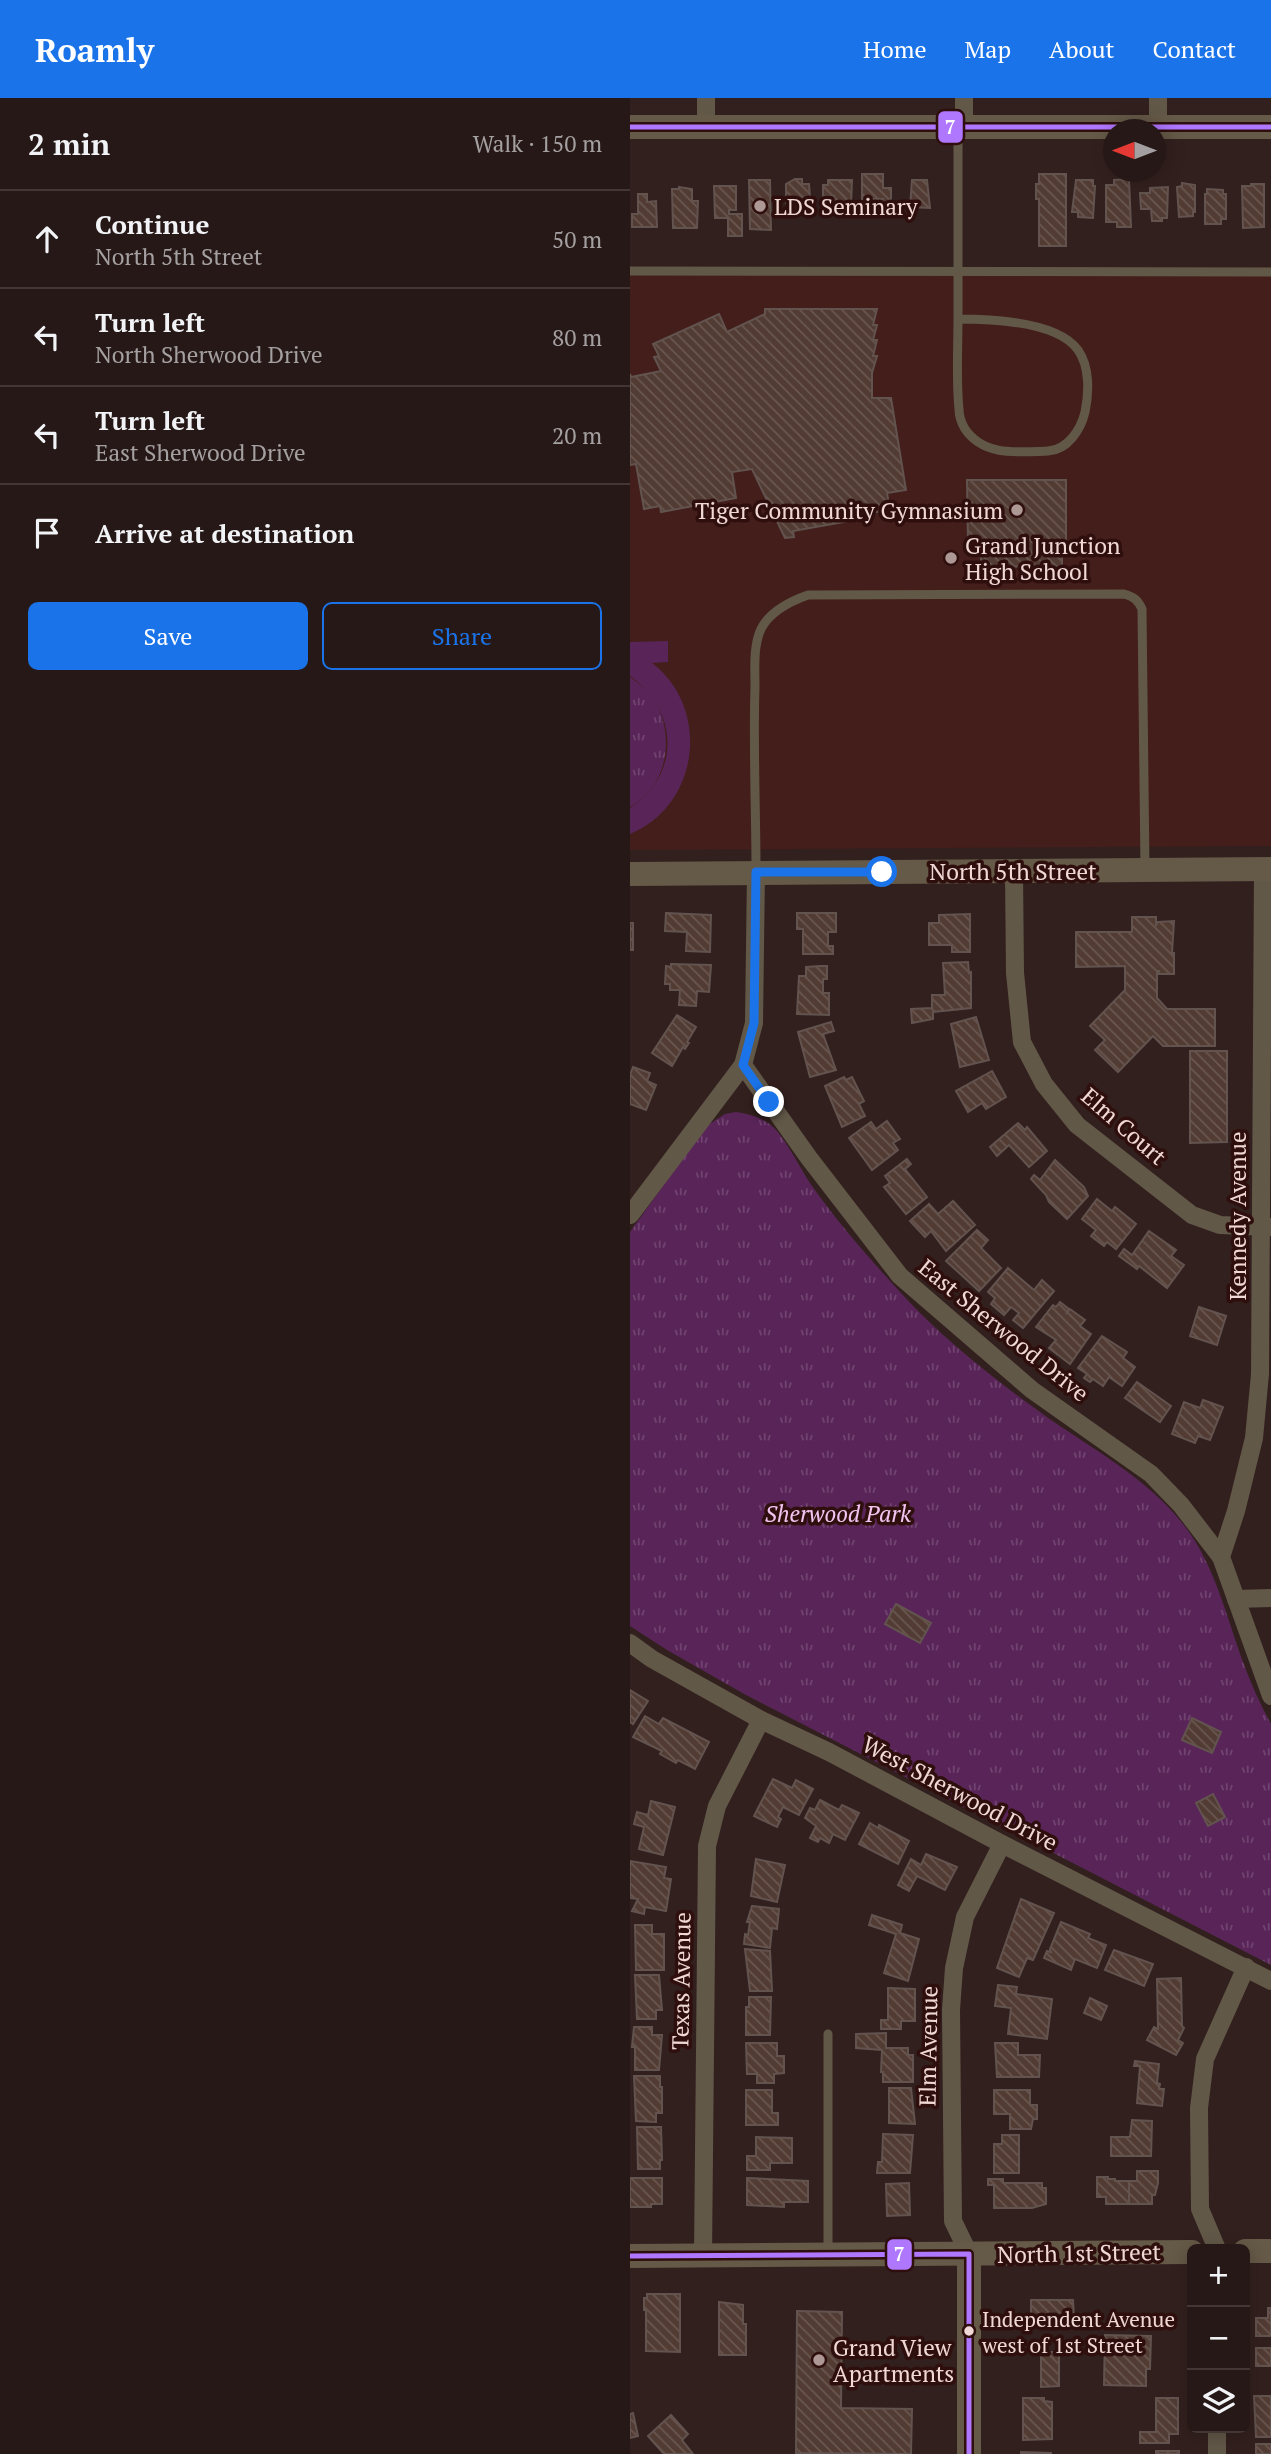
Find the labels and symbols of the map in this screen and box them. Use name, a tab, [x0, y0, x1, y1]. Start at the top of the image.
line badge: 7	[937, 110, 964, 144]
text: 7	[945, 114, 955, 139]
north arrow	[1103, 119, 1166, 182]
place label: LDS Seminary	[774, 191, 918, 222]
marker: LDS Seminary	[752, 198, 768, 214]
place label: Tiger Community Gymnasium	[695, 495, 1003, 526]
marker: Tiger Community Gymnasium	[1009, 502, 1025, 518]
place label: Grand Junction High School	[965, 530, 1121, 587]
marker: Grand Junction High School	[943, 550, 959, 566]
route start	[866, 856, 897, 887]
street label: North 5th Street	[929, 856, 1097, 887]
street label: Elm Court	[1075, 1080, 1173, 1172]
route end	[753, 1086, 784, 1117]
street label: Kennedy Avenue	[1222, 1131, 1253, 1301]
street label: East Sherwood Drive	[912, 1252, 1096, 1408]
park label: Sherwood Park	[765, 1498, 912, 1529]
street label: West Sherwood Drive	[857, 1728, 1063, 1858]
street label: Texas Avenue	[664, 1912, 698, 2050]
street label: Elm Avenue	[911, 1985, 945, 2107]
street label: North 1st Street	[997, 2236, 1162, 2270]
line badge: 7	[886, 2238, 913, 2271]
text: 7	[894, 2241, 904, 2266]
place label: Independent Avenue west of 1st Street	[981, 2305, 1175, 2359]
marker: Independent Avenue west of 1st Street	[962, 2324, 976, 2338]
place label: Grand View Apartments	[833, 2332, 954, 2389]
marker: Grand View Apartments	[811, 2352, 827, 2368]

